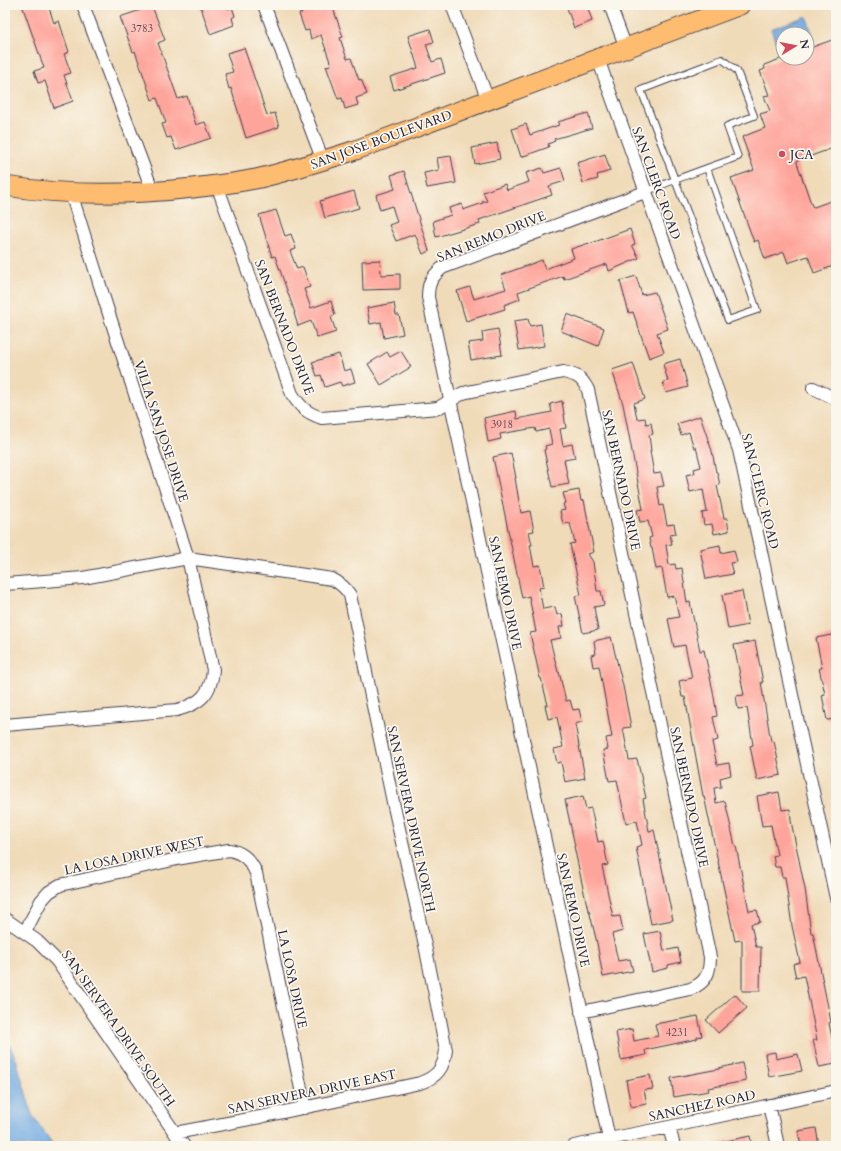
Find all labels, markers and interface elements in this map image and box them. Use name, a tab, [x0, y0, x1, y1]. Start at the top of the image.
house number: 3783	[131, 21, 154, 36]
north arrow	[775, 26, 815, 66]
text: N	[796, 38, 813, 51]
street label: SAN JOSE BOULEVARD	[308, 106, 454, 174]
street label: SAN CLERC ROAD	[627, 125, 685, 242]
place label: JCA	[788, 146, 814, 164]
marker: JCA	[777, 149, 787, 159]
street label: SAN REMO DRIVE	[434, 207, 548, 267]
street label: SAN BERNADO DRIVE	[250, 257, 318, 398]
street label: VILLA SAN JOSE DRIVE	[130, 358, 192, 504]
street label: SAN BERNADO DRIVE	[597, 408, 645, 552]
house number: 3918	[491, 417, 513, 432]
street label: SAN CLERC ROAD	[737, 431, 783, 551]
street label: SAN REMO DRIVE	[484, 535, 526, 652]
street label: SAN SERVERA DRIVE NORTH	[382, 724, 440, 914]
street label: SAN BERNADO DRIVE	[665, 725, 713, 869]
street label: LA LOSA DRIVE WEST	[63, 832, 206, 880]
street label: SAN REMO DRIVE	[552, 852, 594, 969]
street label: LA LOSA DRIVE	[273, 928, 311, 1030]
street label: SAN SERVERA DRIVE SOUTH	[57, 947, 179, 1110]
house number: 4231	[666, 1025, 688, 1040]
street label: SAN SERVERA DRIVE EAST	[226, 1065, 398, 1119]
street label: SANCHEZ ROAD	[647, 1086, 757, 1126]

